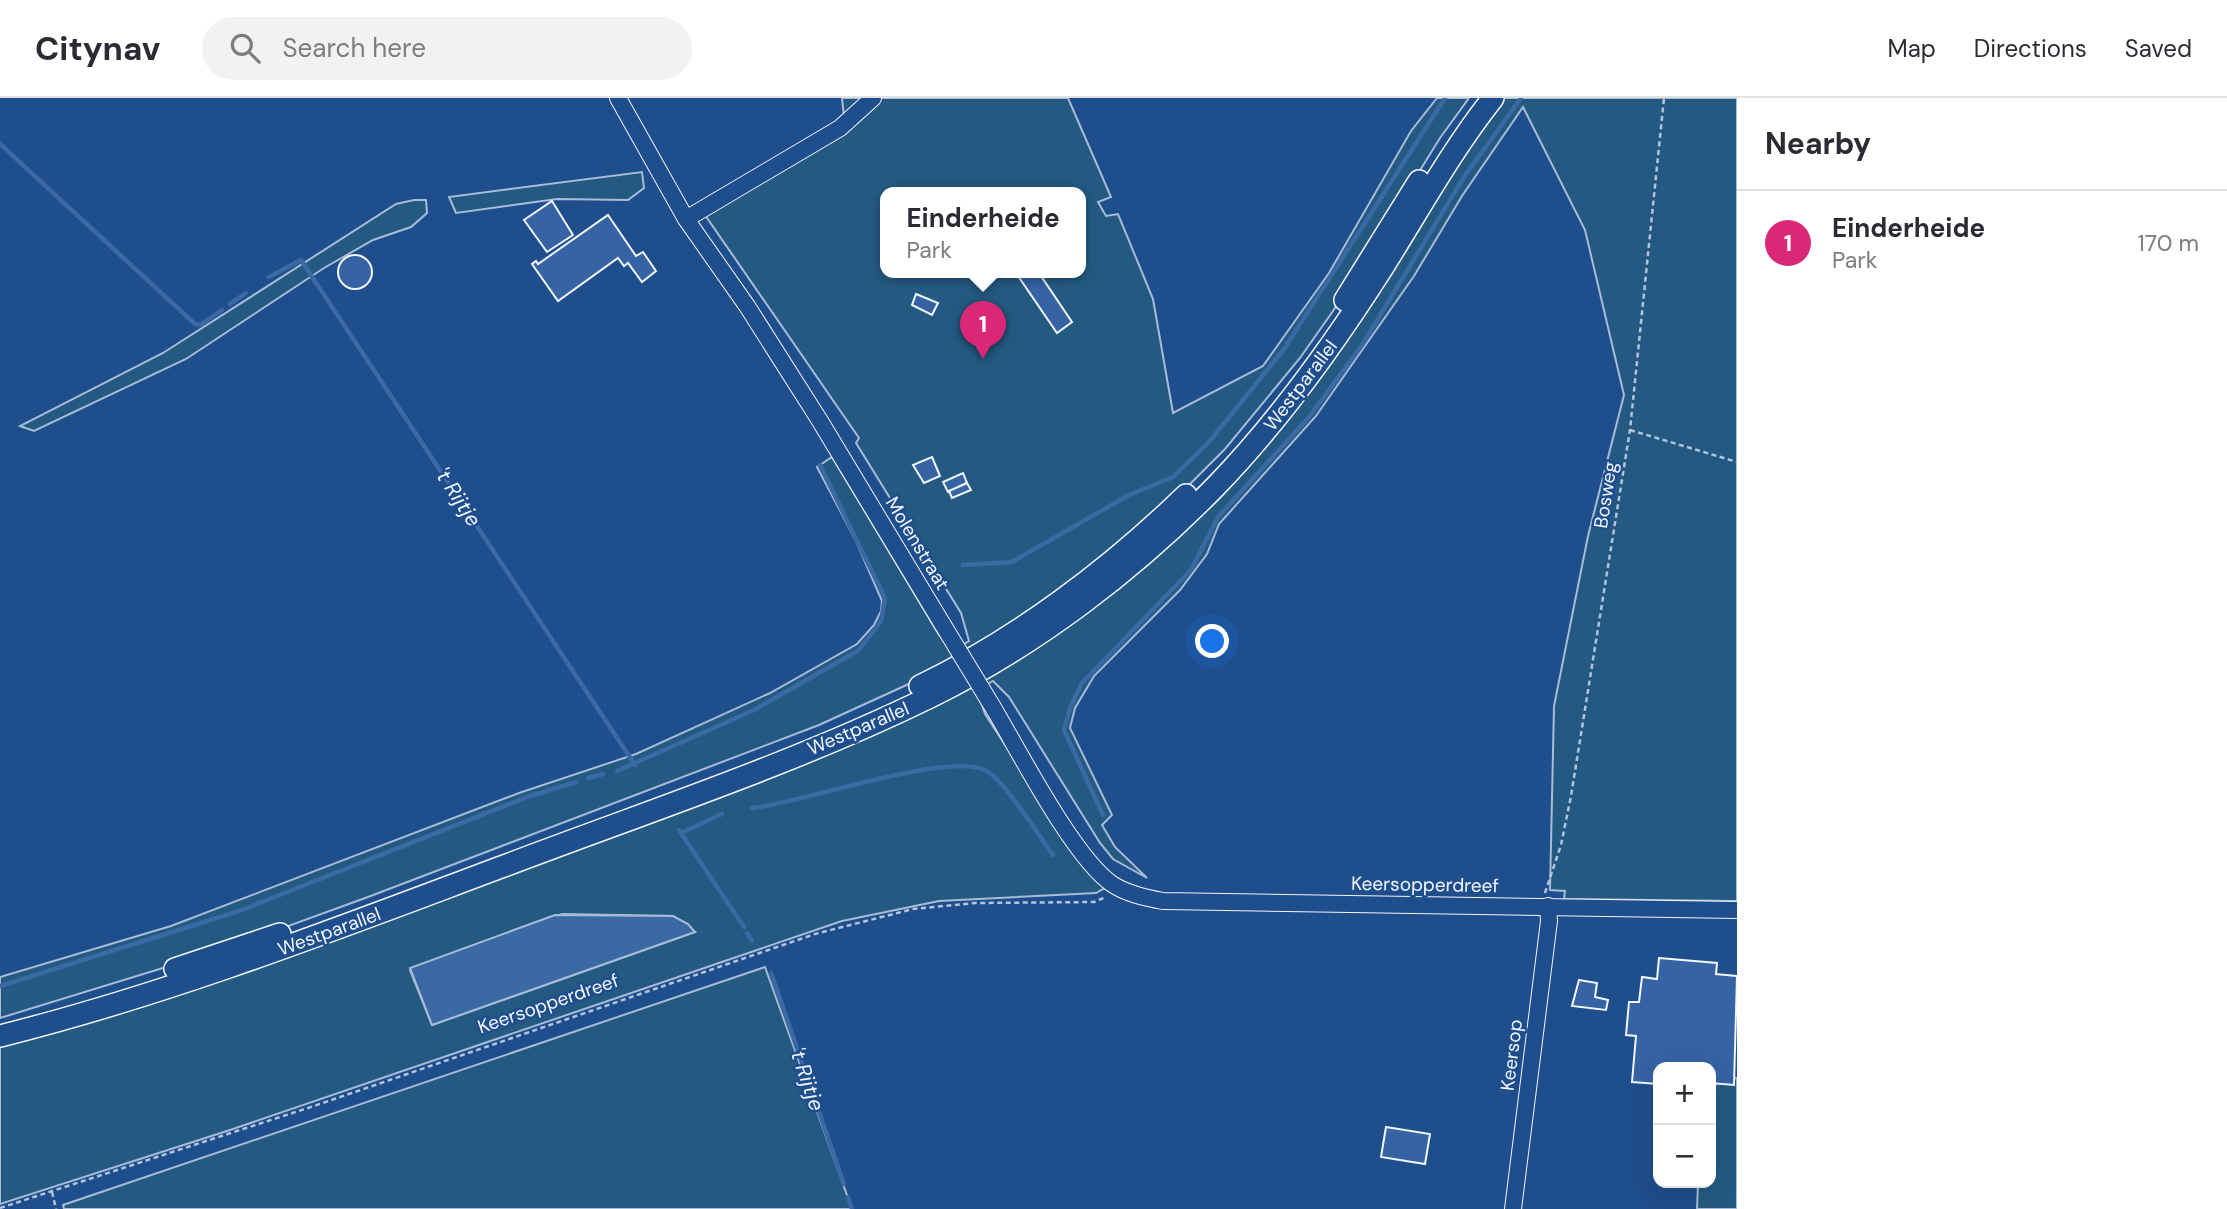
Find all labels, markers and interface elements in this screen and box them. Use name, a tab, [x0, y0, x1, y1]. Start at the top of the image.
search box	[202, 17, 692, 80]
text: Citynav	[35, 27, 160, 70]
icon: search	[226, 29, 264, 67]
text: Search here	[282, 31, 426, 65]
text: Map	[1888, 33, 1936, 64]
text: Directions	[1974, 33, 2087, 64]
text: Saved	[2125, 33, 2192, 64]
text: Nearby	[1765, 124, 1871, 163]
popup	[880, 187, 1086, 278]
text: Einderheide	[906, 201, 1060, 235]
text: Einderheide	[1832, 211, 1985, 245]
text: 1	[1784, 228, 1792, 258]
text: 170 m	[2138, 228, 2199, 258]
text: Park	[906, 235, 952, 265]
text: Park	[1832, 245, 1877, 275]
pin: 1	[960, 301, 1006, 359]
street label: Westparallel	[1258, 335, 1343, 436]
street label: Bosweg	[1588, 459, 1623, 530]
water label: 't Rijtje	[428, 462, 488, 532]
street label: Molenstraat	[880, 492, 955, 595]
your location	[1195, 624, 1229, 658]
street label: Westparallel	[804, 696, 913, 761]
street label: Keersopperdreef	[1351, 871, 1499, 898]
street label: Westparallel	[274, 901, 384, 962]
street label: Keersopperdreef	[474, 968, 622, 1039]
street label: Keersop	[1495, 1018, 1528, 1092]
water label: 't Rijtje	[783, 1043, 831, 1115]
map controls	[1653, 1062, 1716, 1188]
button: +	[1653, 1062, 1716, 1125]
button: −	[1653, 1125, 1716, 1188]

